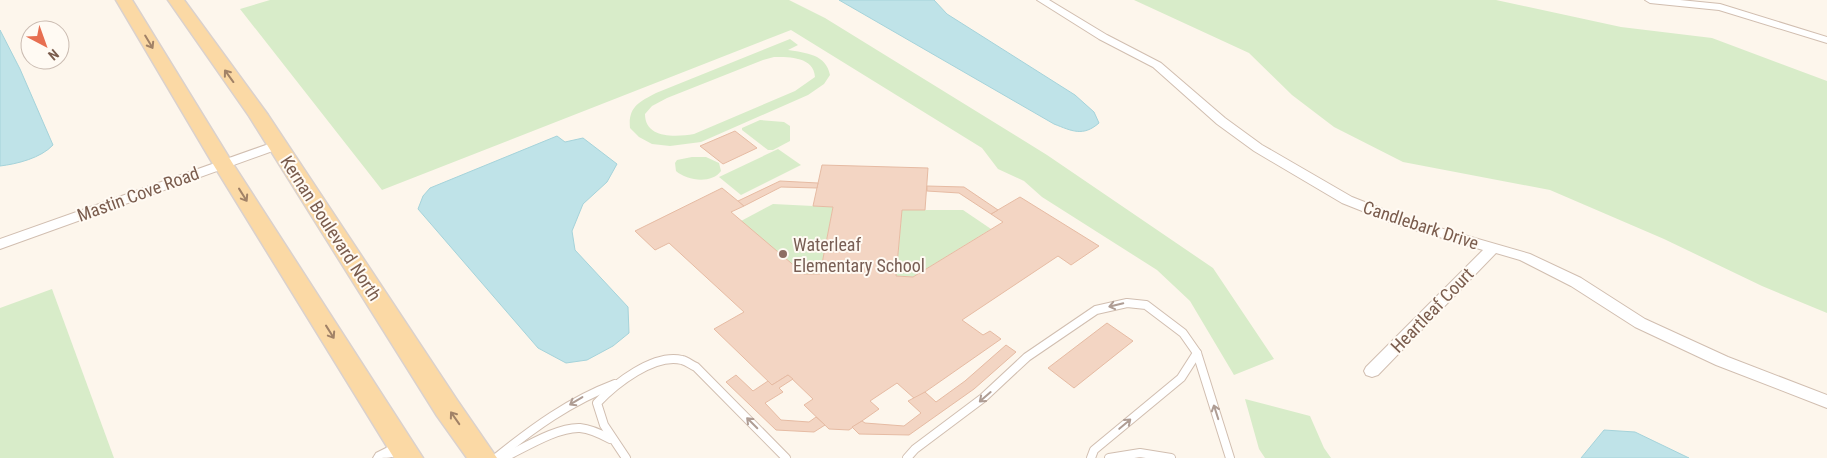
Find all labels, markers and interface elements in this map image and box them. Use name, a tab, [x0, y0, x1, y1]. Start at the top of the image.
north arrow	[20, 20, 70, 70]
one-way arrow	[145, 34, 155, 48]
text: N	[45, 46, 62, 64]
one-way arrow	[224, 69, 234, 83]
street label: Kernan Boulevard North	[276, 152, 386, 304]
street label: Mastin Cove Road	[74, 162, 202, 226]
one-way arrow	[238, 188, 248, 202]
street label: Candlebark Drive	[1361, 196, 1481, 254]
place label: Waterleaf Elementary School	[793, 234, 925, 276]
marker: Waterleaf Elementary School	[777, 248, 789, 260]
street label: Heartleaf Court	[1386, 263, 1478, 357]
one-way arrow	[1109, 301, 1125, 311]
one-way arrow	[325, 325, 335, 339]
one-way arrow	[978, 391, 991, 402]
one-way arrow	[569, 397, 583, 407]
one-way arrow	[1210, 404, 1220, 420]
one-way arrow	[450, 411, 460, 425]
one-way arrow	[746, 418, 758, 430]
one-way arrow	[1118, 419, 1131, 430]

